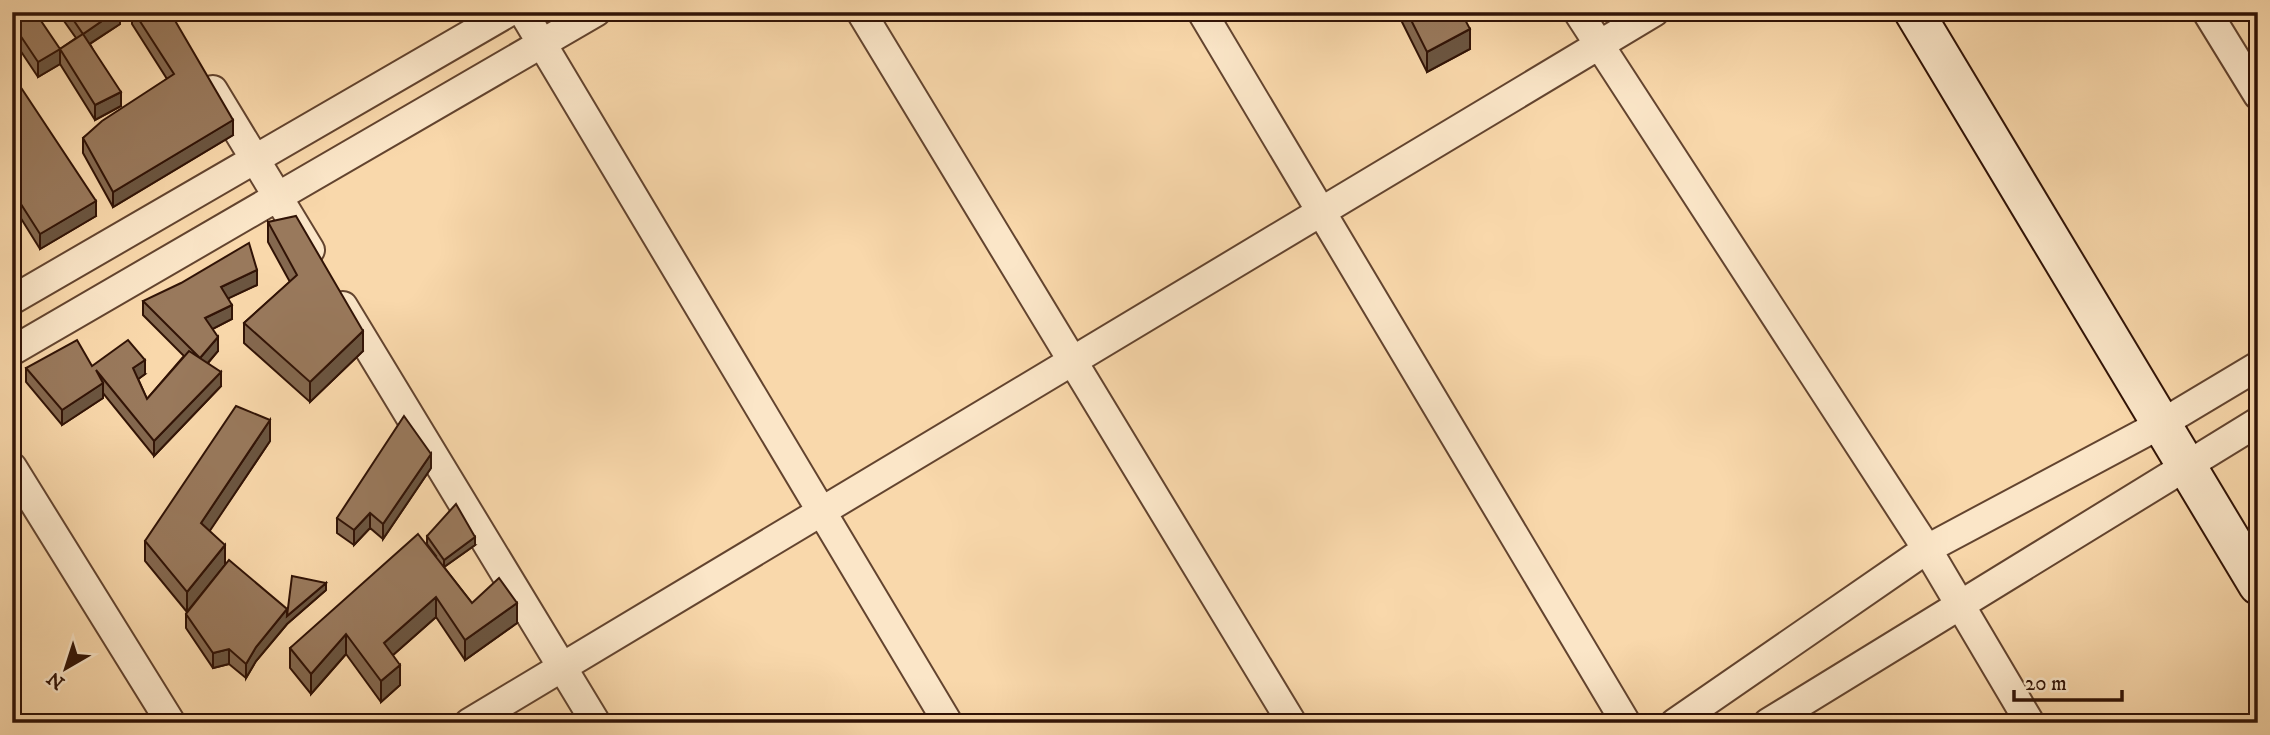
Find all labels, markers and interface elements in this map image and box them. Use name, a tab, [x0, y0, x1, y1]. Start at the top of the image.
north arrow	[32, 634, 102, 704]
scale bar	[2014, 658, 2123, 702]
text: N	[43, 666, 70, 694]
text: 20 m	[2025, 671, 2067, 697]

